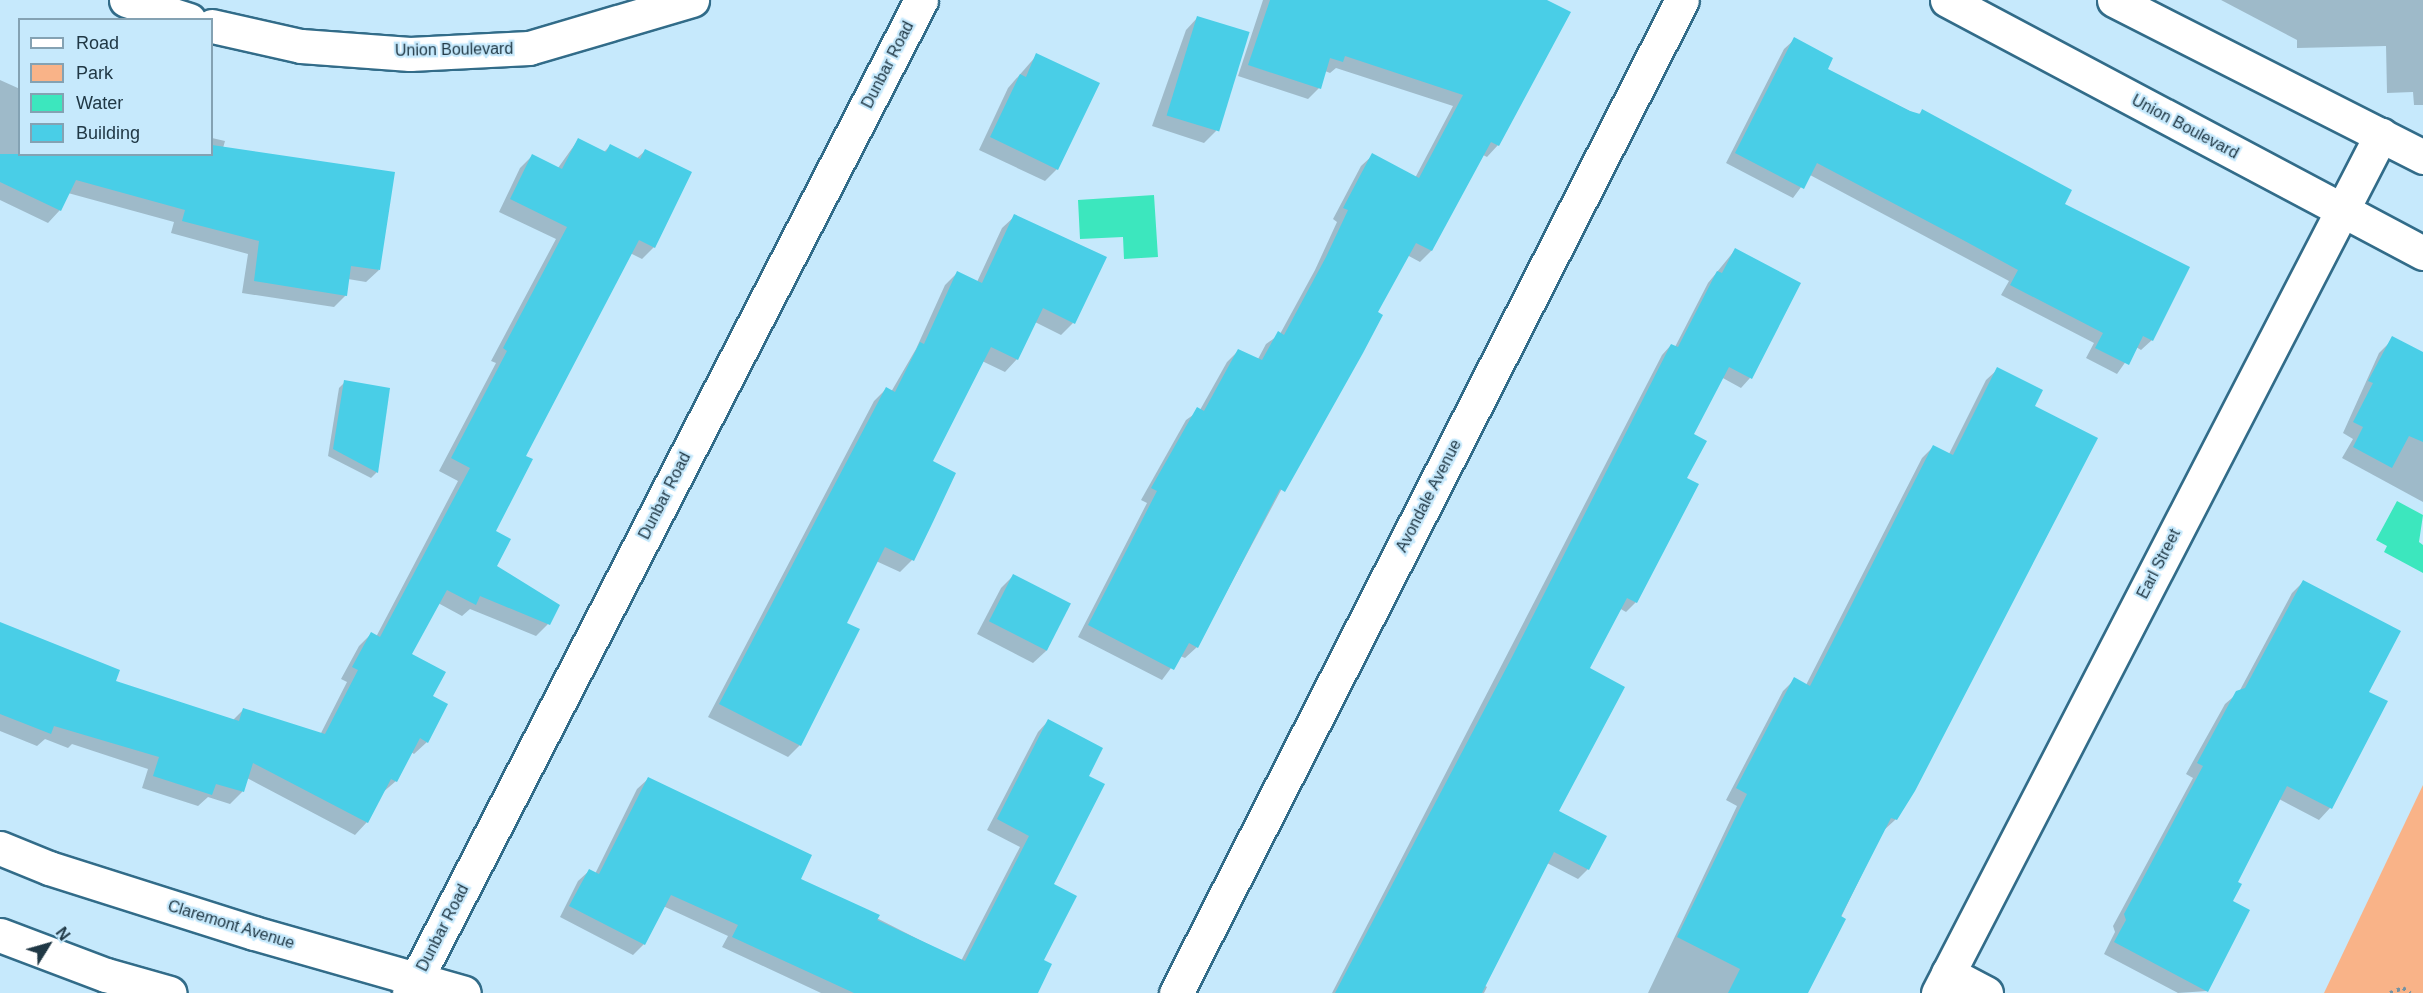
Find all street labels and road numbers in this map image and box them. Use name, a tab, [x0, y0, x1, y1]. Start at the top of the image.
street label: Dunbar Road	[858, 18, 918, 112]
street label: Union Boulevard	[395, 39, 513, 61]
street label: Union Boulevard	[2128, 91, 2242, 163]
street label: Avondale Avenue	[1392, 436, 1466, 556]
street label: Dunbar Road	[635, 449, 695, 543]
street label: Earl Street	[2133, 526, 2185, 602]
street label: Dunbar Road	[413, 881, 473, 975]
street label: Claremont Avenue	[165, 896, 297, 954]

